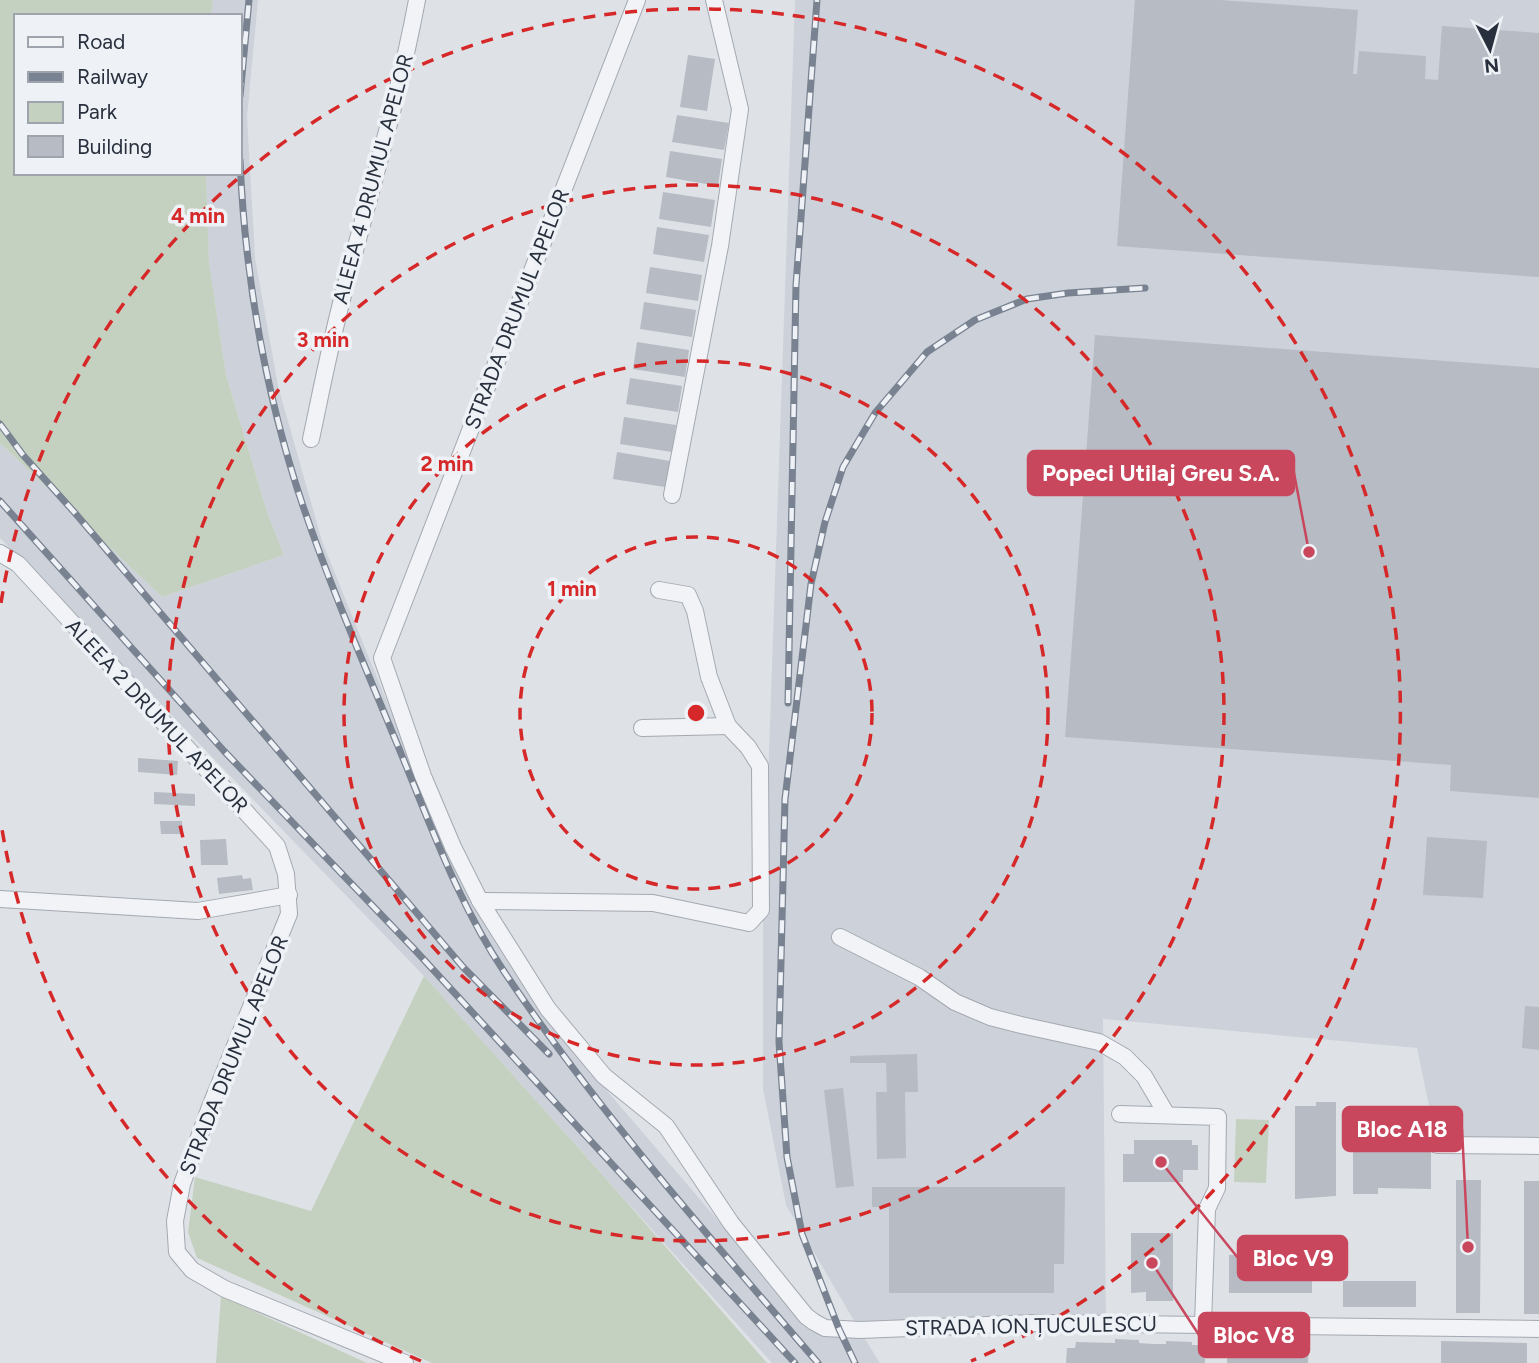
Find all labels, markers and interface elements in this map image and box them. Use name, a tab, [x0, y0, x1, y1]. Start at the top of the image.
legend	[14, 14, 242, 175]
north arrow	[1455, 14, 1525, 84]
text: Road	[77, 29, 125, 54]
street label: ALEEA 4 DRUMUL APELOR	[327, 51, 418, 307]
text: N	[1483, 53, 1500, 78]
text: Railway	[77, 64, 148, 89]
text: Park	[77, 99, 118, 124]
text: Building	[77, 134, 152, 159]
street label: STRADA DRUMUL APELOR	[459, 185, 574, 433]
text: 4 min	[171, 203, 225, 228]
text: 3 min	[297, 327, 349, 352]
text: 2 min	[421, 451, 473, 476]
callout: Popeci Utilaj Greu S.A.	[1028, 451, 1294, 495]
text: Popeci Utilaj Greu S.A.	[1042, 459, 1280, 487]
text: 1 min	[547, 576, 597, 601]
street label: ALEEA 2 DRUMUL APELOR	[61, 613, 254, 818]
centre of rings	[684, 701, 708, 725]
street label: STRADA DRUMUL APELOR	[174, 932, 293, 1178]
callout: Bloc A18	[1343, 1107, 1462, 1151]
text: Bloc A18	[1356, 1115, 1448, 1143]
callout: Bloc V9	[1238, 1236, 1347, 1280]
text: Bloc V9	[1252, 1244, 1334, 1272]
street label: STRADA ION ȚUCULESCU	[905, 1311, 1157, 1340]
callout: Bloc V8	[1199, 1313, 1309, 1357]
text: Bloc V8	[1213, 1321, 1295, 1349]

